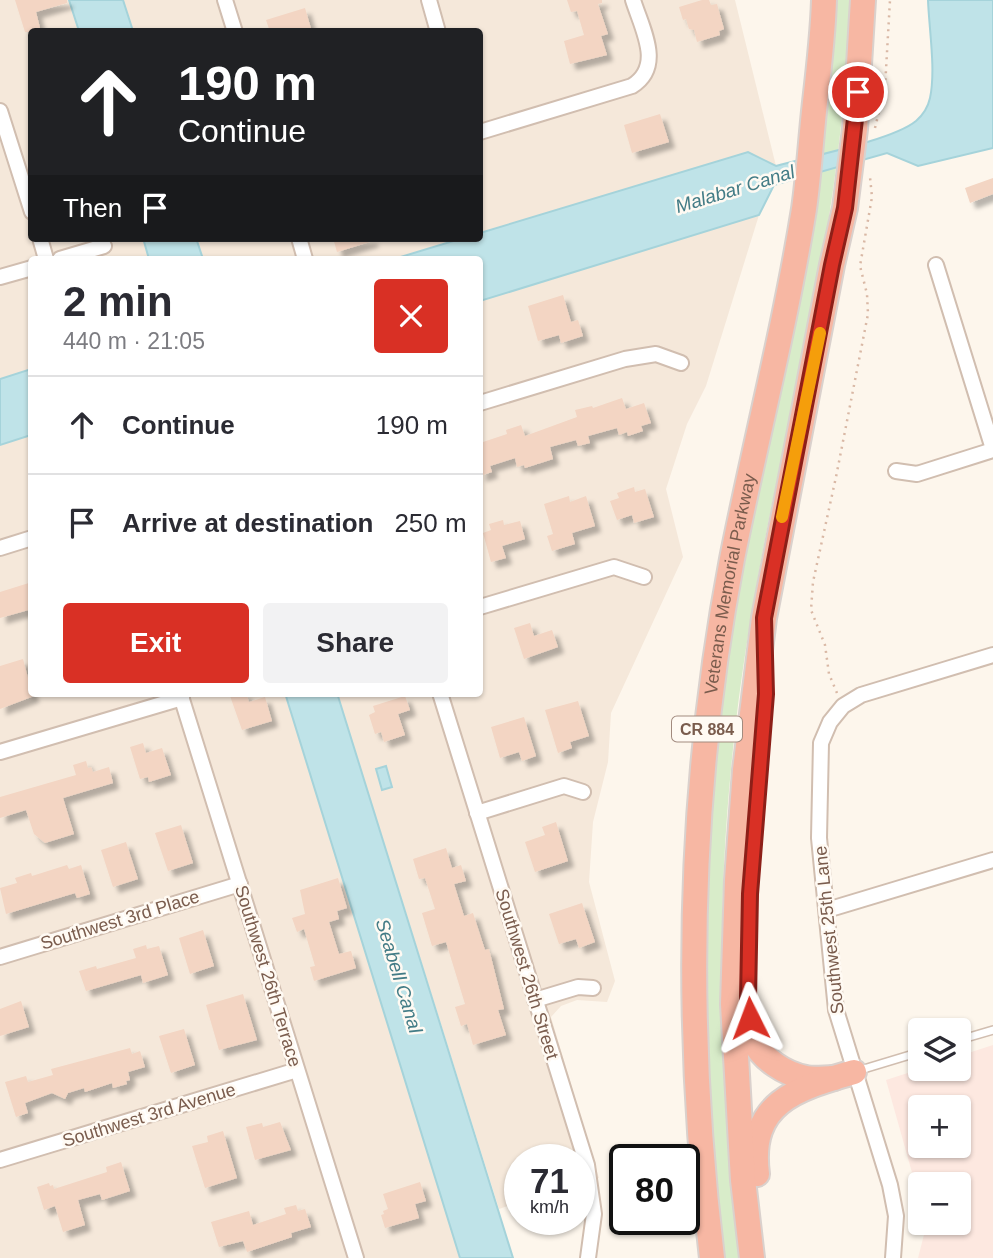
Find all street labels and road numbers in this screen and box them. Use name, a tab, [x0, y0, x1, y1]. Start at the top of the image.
street label: Veterans Memorial Parkway	[701, 472, 760, 696]
road number: CR 884	[672, 716, 742, 742]
street label: Southwest 25th Lane	[810, 845, 848, 1015]
street label: Southwest 26th Terrace	[231, 883, 305, 1069]
street label: Southwest 3rd Place	[38, 886, 202, 954]
street label: Southwest 26th Street	[492, 886, 562, 1062]
street label: Southwest 3rd Avenue	[60, 1079, 238, 1151]

